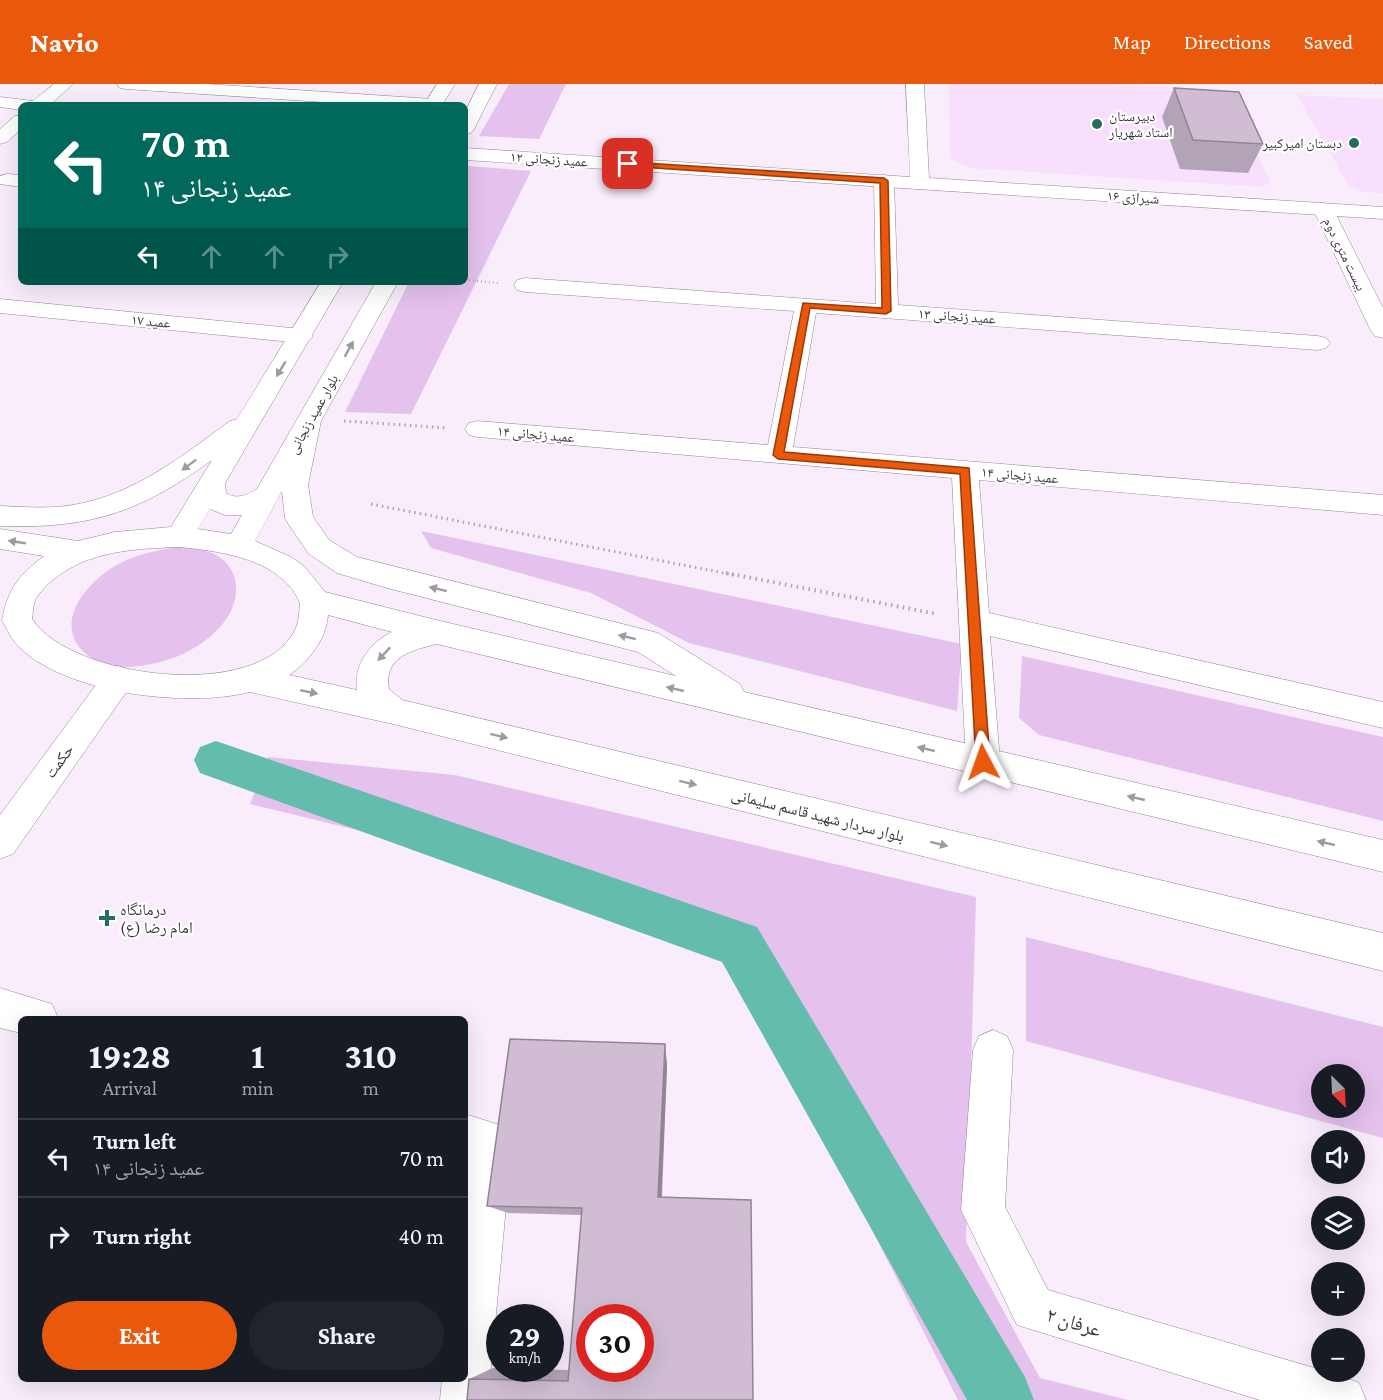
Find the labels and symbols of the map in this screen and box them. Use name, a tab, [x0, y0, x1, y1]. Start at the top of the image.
place label: دبیرستان استاد شهریار	[1108, 108, 1173, 141]
marker: دبیرستان استاد شهریار	[1090, 117, 1104, 131]
place label: دبستان امیرکبیر	[1262, 135, 1342, 152]
marker: دبستان امیرکبیر	[1347, 136, 1361, 150]
pin	[602, 138, 653, 189]
street label: عمید زنجانی ۱۲	[509, 148, 588, 171]
street label: شیرازی ۱۶	[1106, 187, 1160, 208]
street label: بیست متری دوم	[1319, 215, 1370, 294]
street label: عمید زنجانی ۱۳	[917, 305, 996, 328]
street label: عمید ۱۷	[130, 311, 172, 331]
one-way arrow	[344, 340, 354, 357]
one-way arrow	[276, 361, 287, 377]
street label: بلوار عمید زنجانی	[285, 372, 342, 457]
street label: عمید زنجانی ۱۴	[496, 423, 576, 446]
one-way arrow	[182, 458, 197, 470]
street label: عمید زنجانی ۱۴	[980, 464, 1060, 487]
one-way arrow	[8, 537, 27, 546]
one-way arrow	[429, 584, 447, 594]
one-way arrow	[618, 631, 636, 641]
one-way arrow	[377, 646, 391, 660]
one-way arrow	[666, 684, 684, 694]
one-way arrow	[300, 688, 319, 697]
position arrow	[951, 730, 1015, 794]
one-way arrow	[490, 732, 508, 742]
street label: حکمت	[41, 741, 77, 781]
one-way arrow	[917, 743, 935, 753]
one-way arrow	[679, 778, 697, 788]
street label: بلوار سردار شهید قاسم سلیمانی	[729, 785, 906, 847]
one-way arrow	[1127, 793, 1145, 803]
one-way arrow	[1317, 837, 1335, 847]
one-way arrow	[930, 840, 948, 850]
place label: درمانگاه امام رضا (ع)	[120, 901, 193, 938]
marker: درمانگاه امام رضا (ع)	[98, 909, 116, 927]
north arrow	[1311, 1064, 1365, 1118]
street label: عرفان ۲	[1044, 1303, 1104, 1342]
speed limit sign: 30	[576, 1304, 654, 1382]

